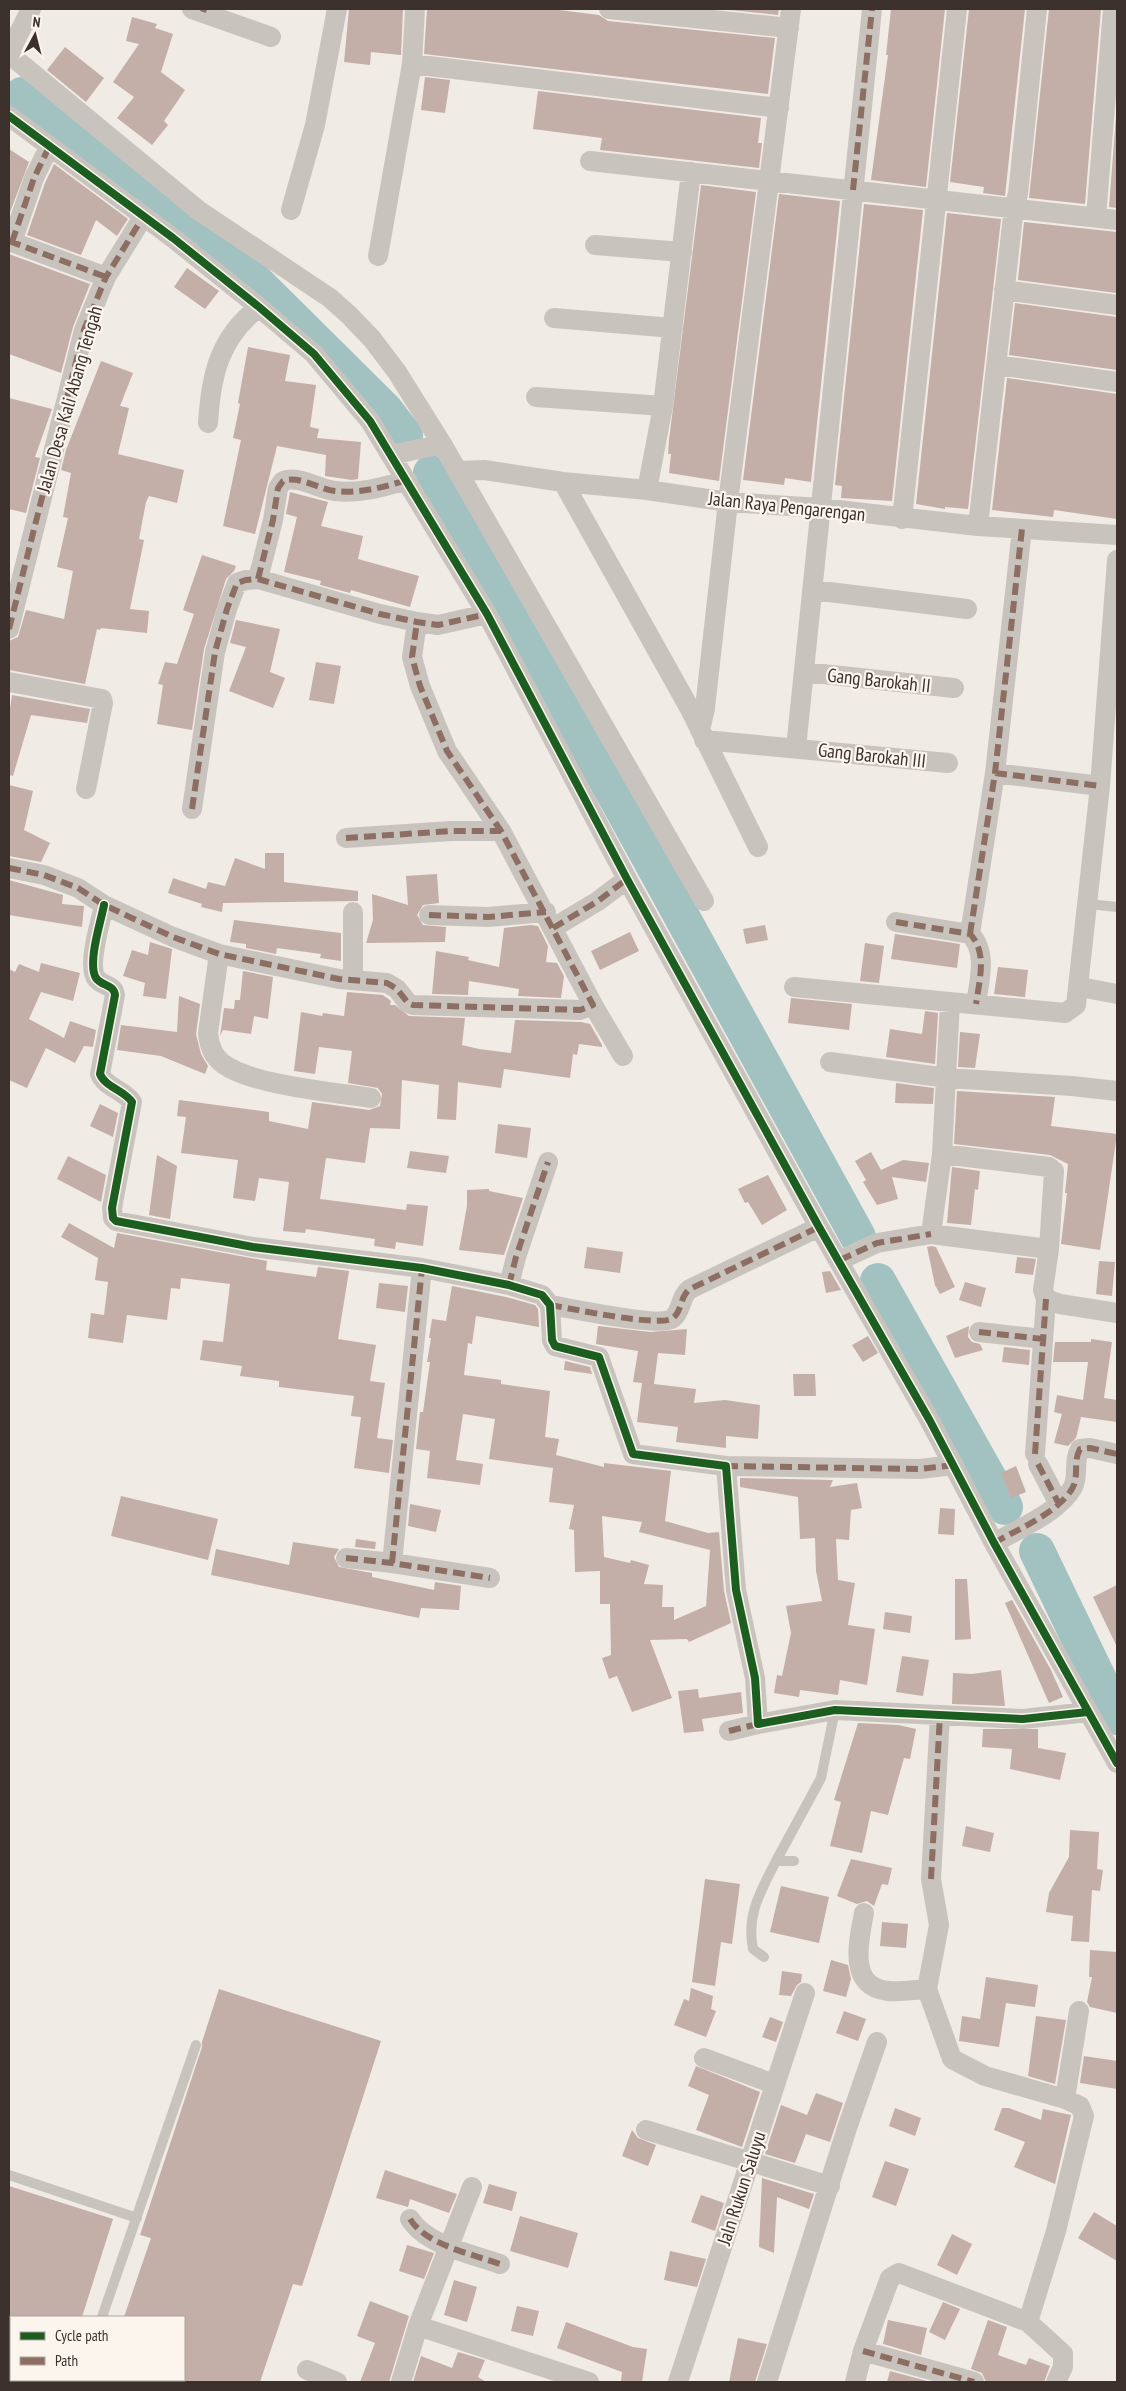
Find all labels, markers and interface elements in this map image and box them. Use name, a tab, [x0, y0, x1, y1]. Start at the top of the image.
north arrow	[10, 10, 60, 60]
text: N	[32, 13, 41, 31]
street label: Jalan Desa Kali Abang Tengah	[31, 303, 107, 496]
street label: Jalan Raya Pengarengan	[706, 486, 867, 526]
street label: Gang Barokah II	[826, 663, 932, 697]
street label: Gang Barokah III	[817, 737, 927, 773]
street label: Jaln Rukun Saluyu	[711, 2128, 771, 2249]
legend	[10, 2316, 185, 2381]
text: Cycle path	[55, 2326, 108, 2345]
text: Path	[55, 2351, 78, 2370]

